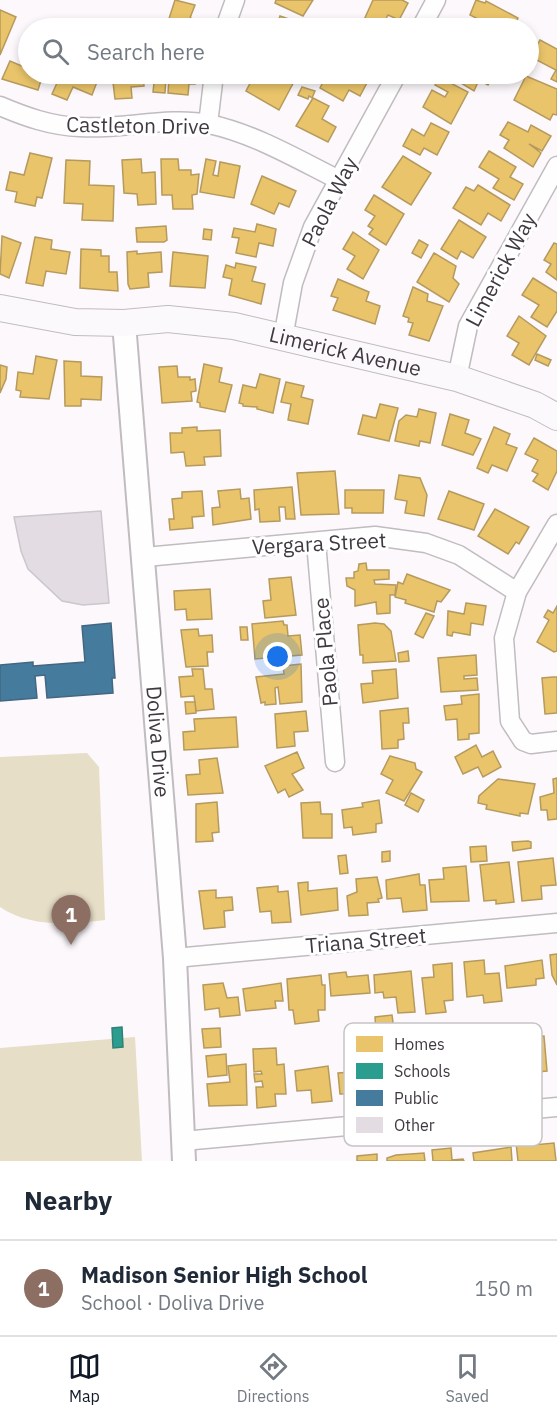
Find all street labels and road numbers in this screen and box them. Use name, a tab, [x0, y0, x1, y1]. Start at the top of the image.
street label: Castleton Drive	[66, 110, 210, 140]
street label: Paola Way	[295, 151, 364, 251]
street label: Limerick Way	[458, 207, 542, 331]
street label: Limerick Avenue	[267, 320, 424, 382]
street label: Vergara Street	[251, 525, 387, 561]
street label: Paola Place	[306, 597, 344, 708]
street label: Doliva Drive	[140, 685, 177, 798]
street label: Triana Street	[304, 921, 427, 959]

